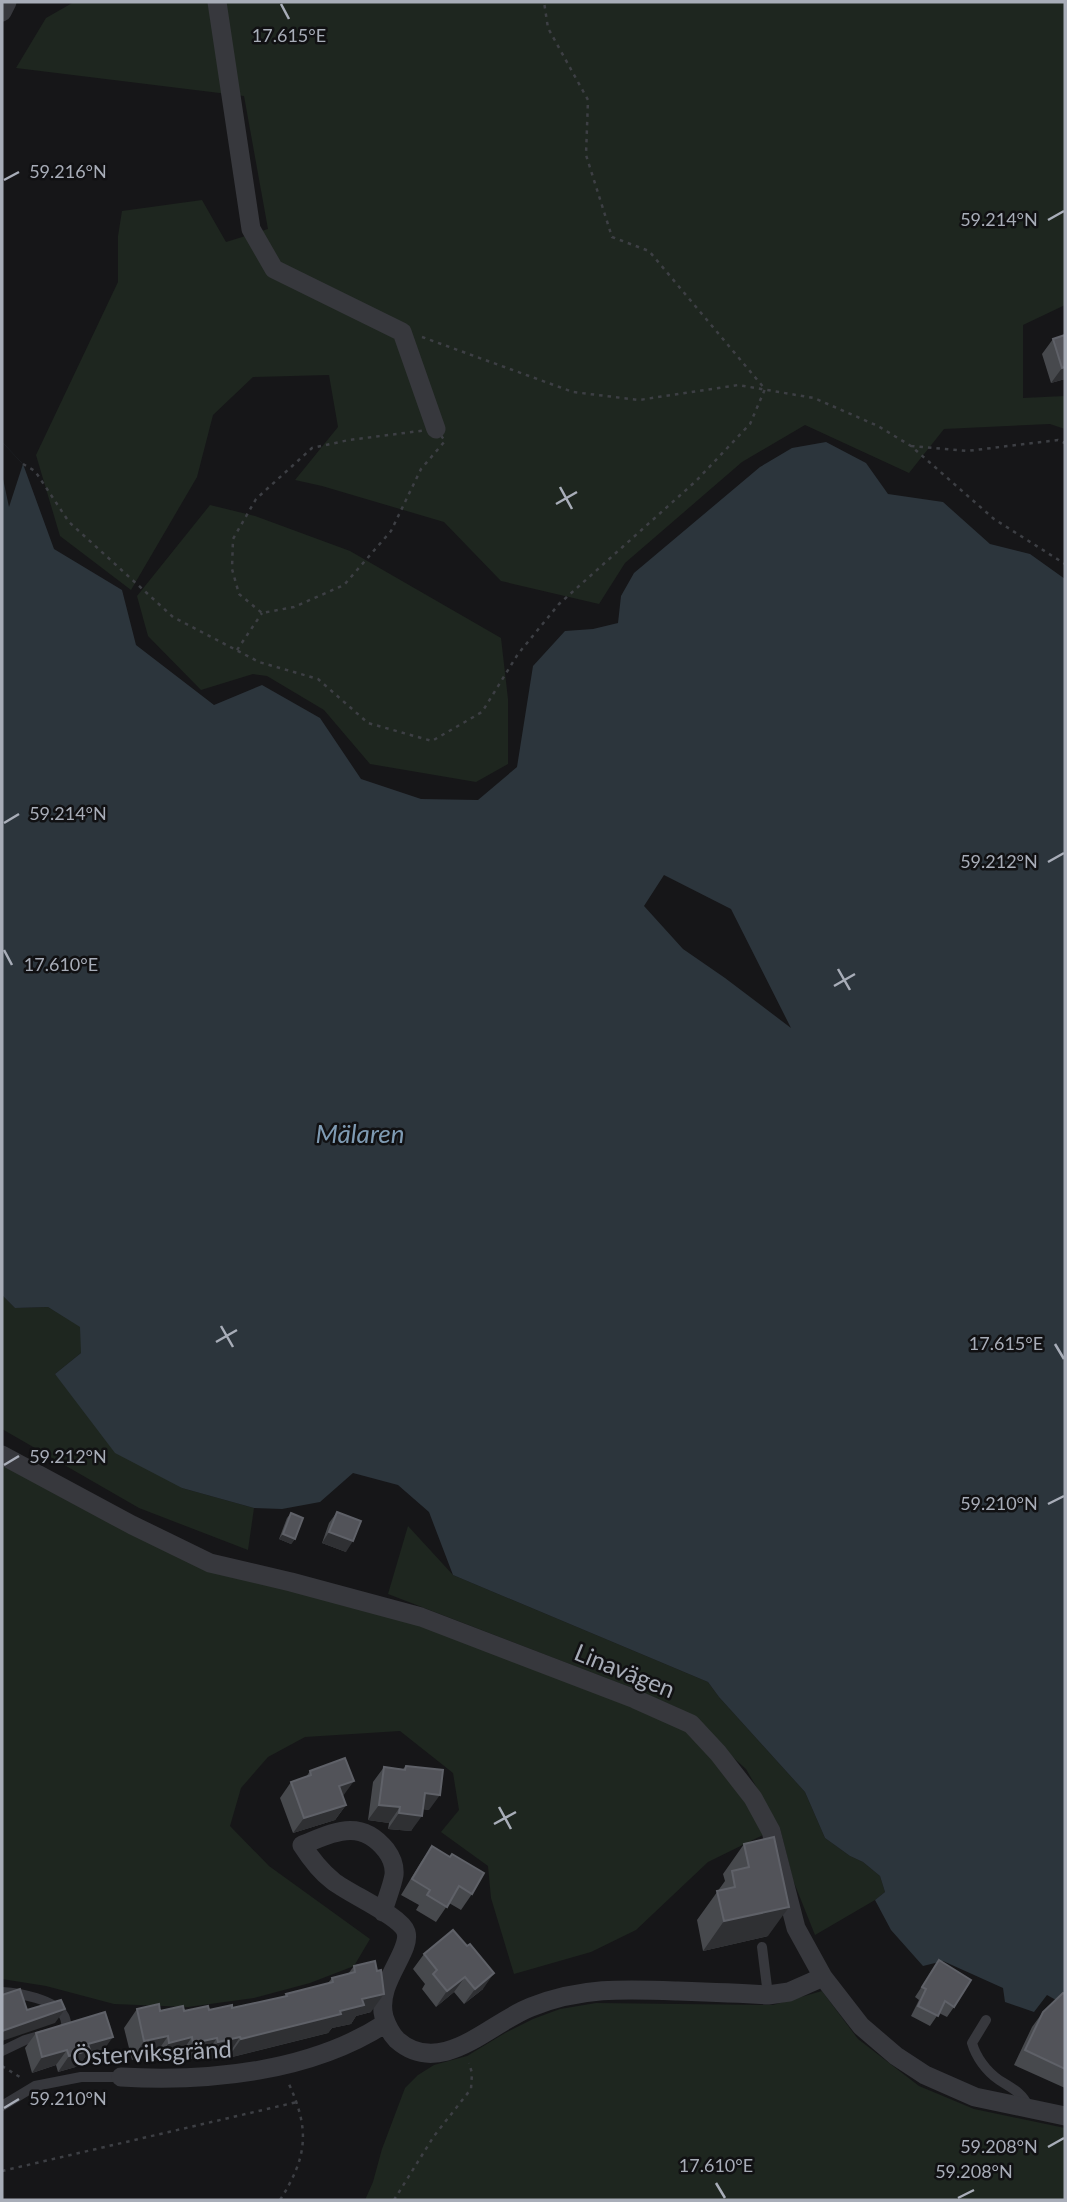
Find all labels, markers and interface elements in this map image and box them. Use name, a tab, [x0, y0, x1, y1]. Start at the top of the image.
text: 17.615°E	[252, 24, 326, 46]
text: 59.216°N	[29, 160, 107, 182]
text: 59.214°N	[960, 208, 1038, 230]
text: 59.214°N	[29, 802, 107, 824]
text: 59.212°N	[960, 850, 1038, 872]
text: 17.610°E	[24, 953, 98, 975]
water label: Mälaren	[315, 1117, 405, 1149]
text: 17.615°E	[969, 1332, 1043, 1354]
text: 59.212°N	[29, 1445, 107, 1467]
text: 59.210°N	[960, 1492, 1038, 1514]
street label: Linavägen	[571, 1637, 679, 1703]
street label: Österviksgränd	[71, 2033, 233, 2071]
text: 59.210°N	[29, 2087, 107, 2109]
text: 59.208°N	[960, 2135, 1038, 2157]
text: 17.610°E	[679, 2154, 753, 2176]
text: 59.208°N	[935, 2160, 1013, 2182]

